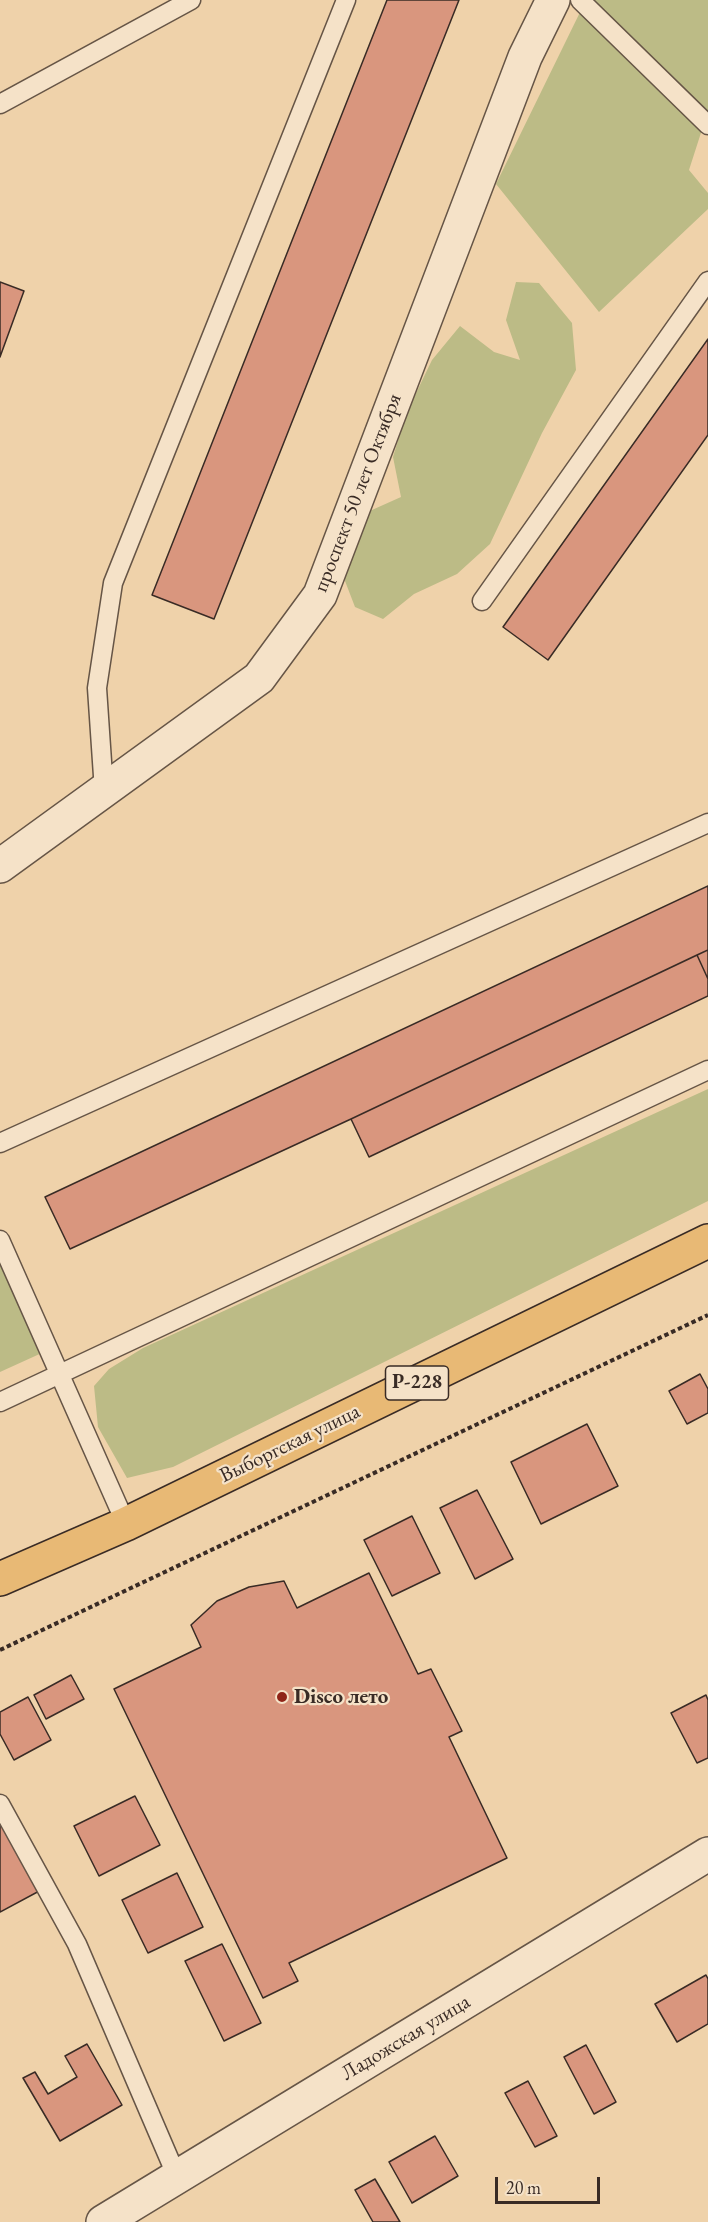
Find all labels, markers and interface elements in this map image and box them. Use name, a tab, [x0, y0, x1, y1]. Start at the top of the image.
street label: проспект 50 лет Октября	[309, 390, 407, 596]
road number: Р-228	[386, 1366, 448, 1400]
street label: Выборгская улица	[216, 1399, 364, 1489]
place label: Disco лето	[294, 1684, 388, 1710]
marker: Disco лето	[275, 1690, 289, 1704]
street label: Ладожская улица	[337, 1990, 475, 2086]
scale bar	[498, 2165, 603, 2203]
text: 20 m	[506, 2176, 541, 2199]

